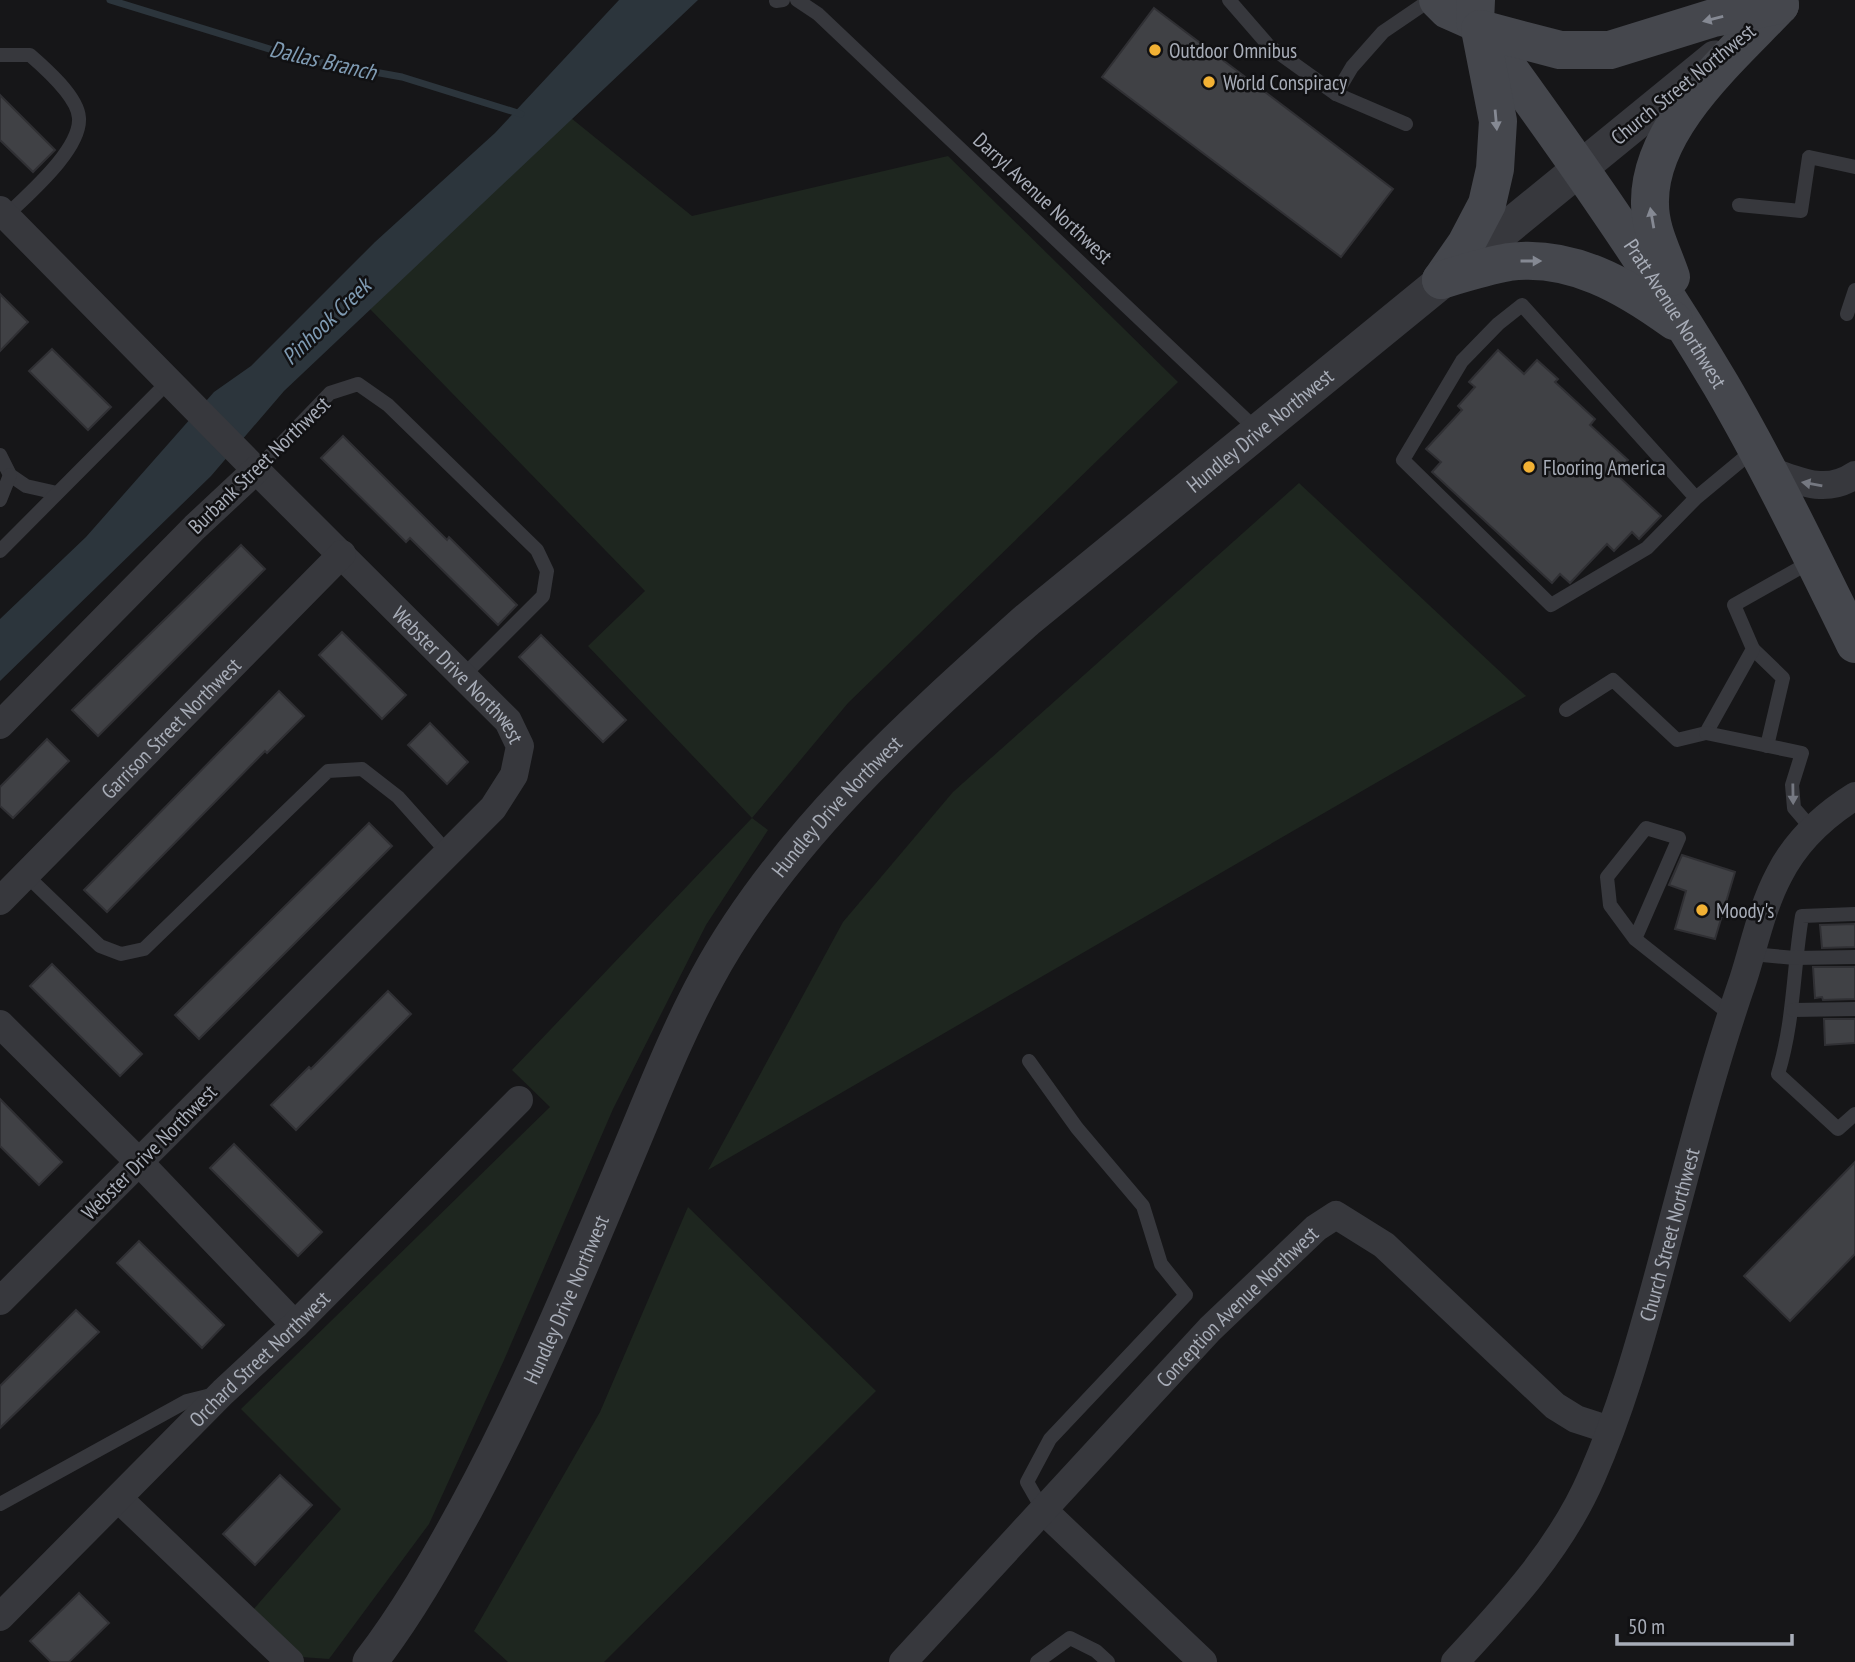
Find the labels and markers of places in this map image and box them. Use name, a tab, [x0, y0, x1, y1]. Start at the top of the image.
place label: Outdoor Omnibus	[1169, 37, 1297, 64]
marker: Outdoor Omnibus	[1147, 42, 1163, 58]
place label: World Conspiracy	[1223, 69, 1347, 96]
marker: World Conspiracy	[1201, 74, 1217, 90]
place label: Flooring America	[1543, 454, 1666, 481]
marker: Flooring America	[1521, 459, 1537, 475]
place label: Moody's	[1716, 897, 1774, 924]
marker: Moody's	[1694, 902, 1710, 918]

